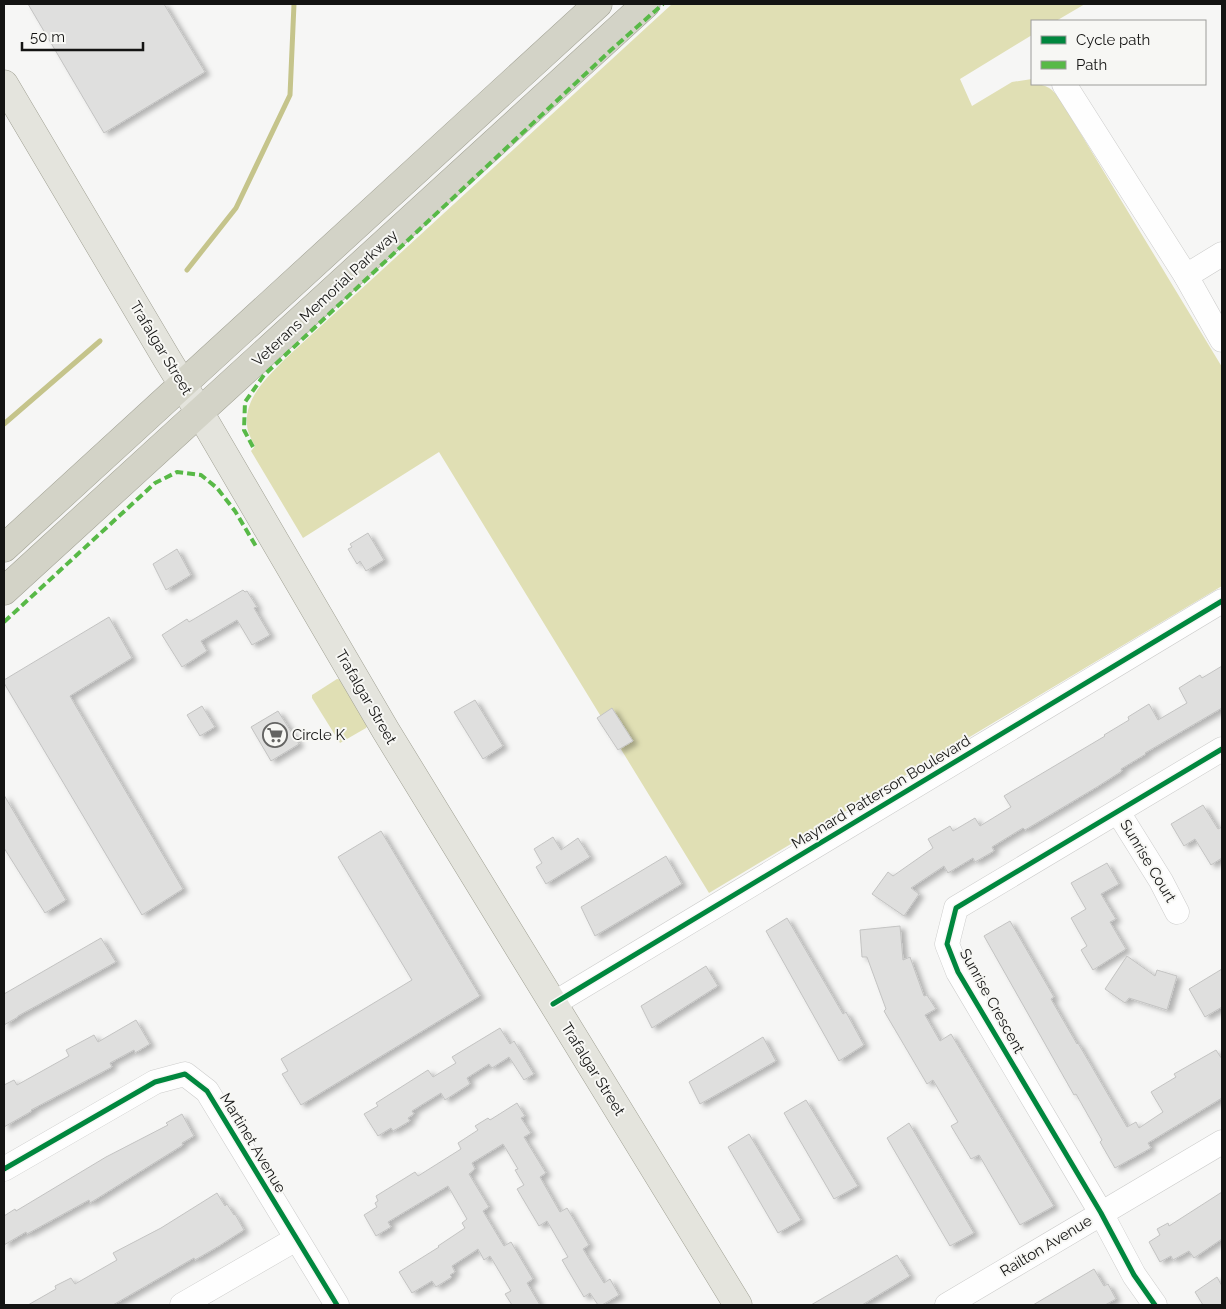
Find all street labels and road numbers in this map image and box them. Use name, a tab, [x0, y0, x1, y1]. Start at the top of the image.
street label: Veterans Memorial Parkway	[249, 226, 401, 370]
street label: Trafalgar Street	[126, 298, 196, 398]
street label: Trafalgar Street	[332, 647, 400, 747]
street label: Maynard Patterson Boulevard	[788, 731, 974, 853]
street label: Sunrise Court	[1116, 816, 1180, 906]
street label: Sunrise Crescent	[956, 945, 1028, 1057]
street label: Trafalgar Street	[557, 1019, 629, 1119]
street label: Martinet Avenue	[216, 1090, 290, 1196]
street label: Railton Avenue	[997, 1211, 1095, 1280]

